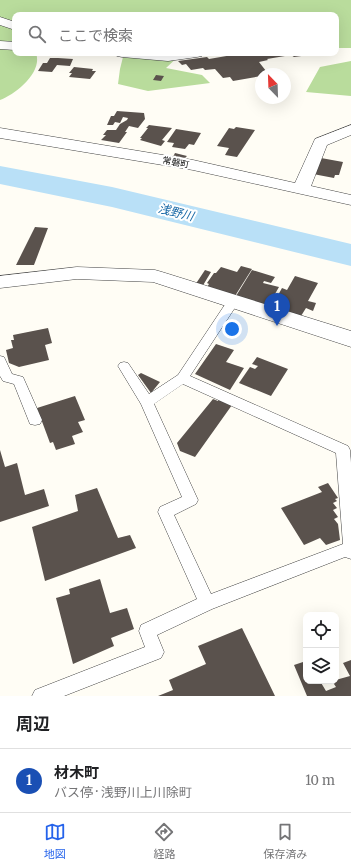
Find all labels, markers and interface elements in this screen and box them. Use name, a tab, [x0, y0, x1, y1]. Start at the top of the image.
search box	[12, 12, 339, 56]
icon: search	[26, 23, 48, 45]
text: ここで検索	[58, 26, 133, 45]
north arrow	[255, 68, 291, 104]
street label: 常磐町	[162, 154, 190, 170]
water label: 浅野川	[157, 200, 197, 224]
pin: 1	[264, 293, 290, 326]
your location	[222, 319, 242, 339]
map controls	[303, 612, 339, 684]
button: locate	[303, 612, 339, 648]
button: layers	[303, 648, 339, 684]
text: 周辺	[16, 713, 50, 735]
text: 材木町	[54, 763, 99, 782]
text: 1	[26, 772, 32, 789]
text: 10 m	[305, 772, 335, 789]
text: バス停 · 浅野川上川除町	[54, 784, 192, 801]
tab: 地図	[44, 821, 66, 861]
tab: 経路	[153, 821, 175, 861]
tab: 保存済み	[263, 821, 307, 861]

